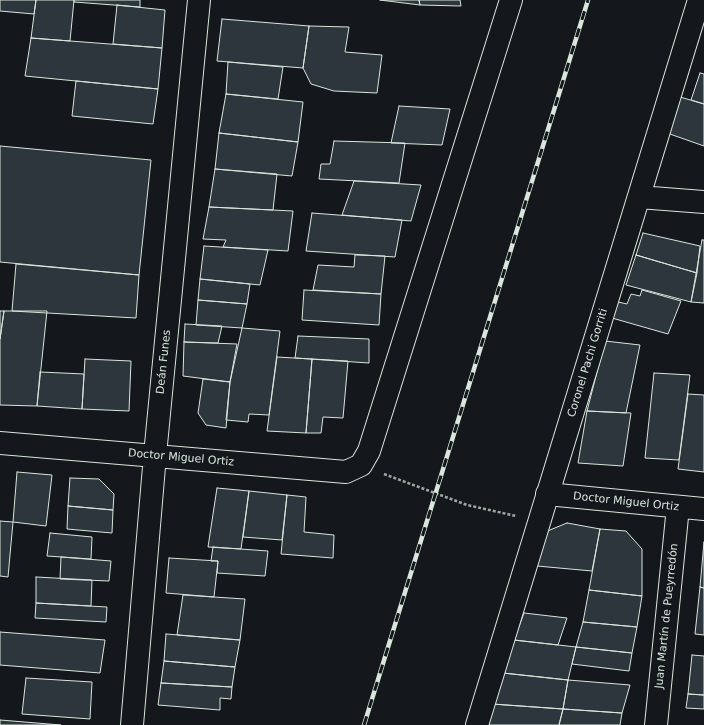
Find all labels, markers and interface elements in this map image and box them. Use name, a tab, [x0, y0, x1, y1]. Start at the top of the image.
street label: Coronel Pachi Gorriti	[565, 307, 611, 419]
street label: Deán Funes	[154, 329, 174, 395]
street label: Doctor Miguel Ortiz	[127, 447, 235, 469]
street label: Doctor Miguel Ortiz	[572, 490, 680, 514]
street label: Juan Martín de Pueyrredón	[653, 543, 681, 689]

